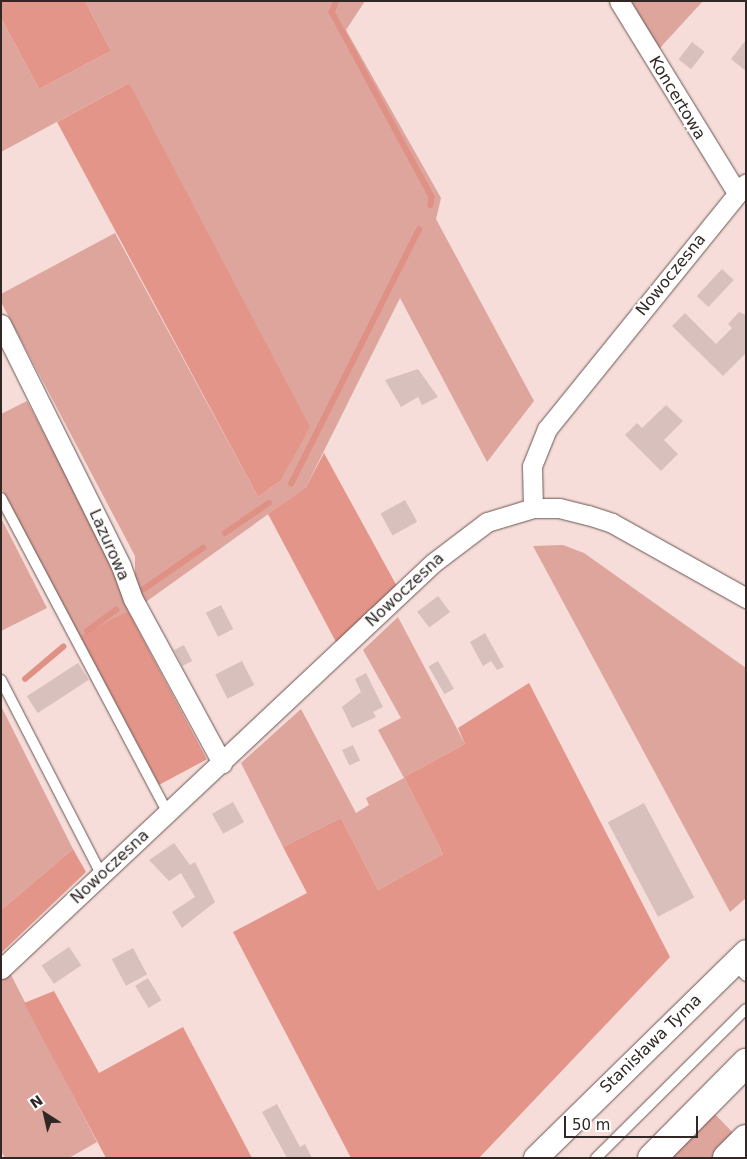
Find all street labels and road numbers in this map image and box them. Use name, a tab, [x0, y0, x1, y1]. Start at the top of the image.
street label: Koncertowa	[645, 53, 709, 143]
street label: Nowoczesna	[632, 230, 710, 320]
street label: Lazurowa	[85, 506, 133, 584]
street label: Nowoczesna	[362, 549, 448, 631]
street label: Nowoczesna	[67, 826, 153, 908]
street label: Stanisława Tyma	[596, 991, 706, 1097]

